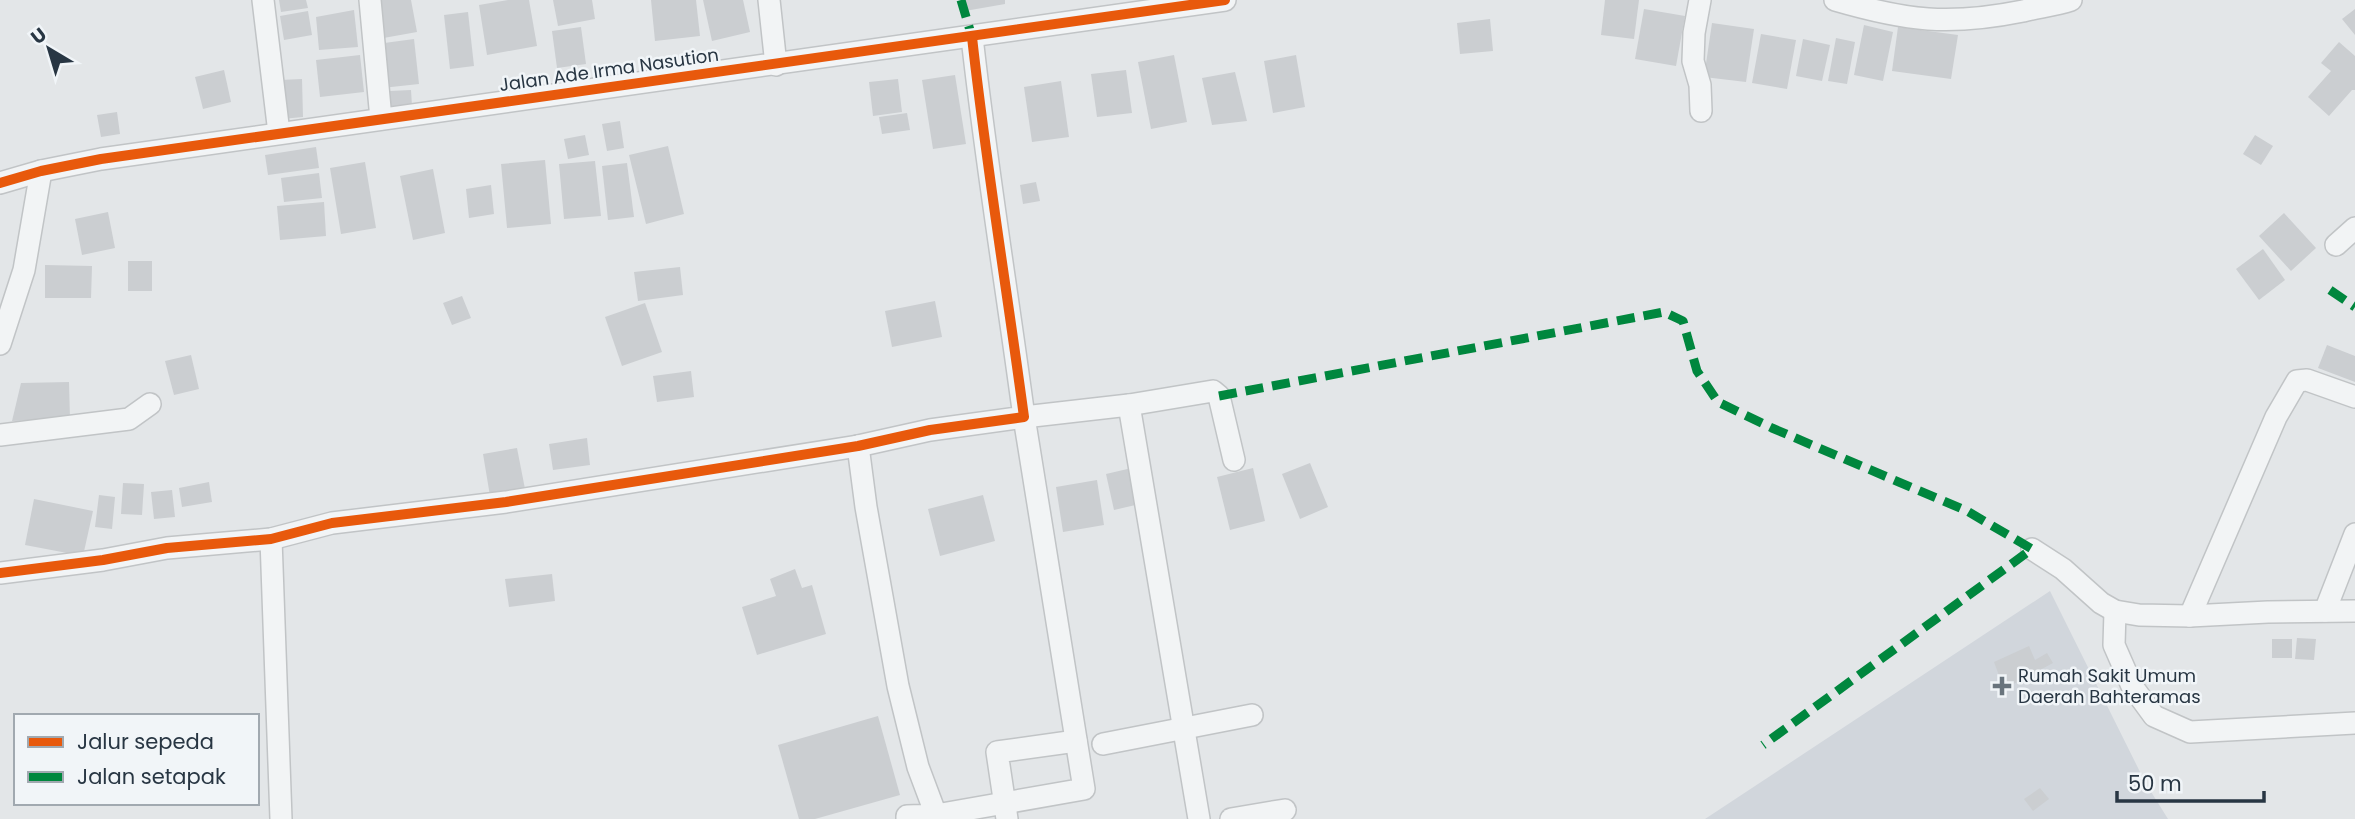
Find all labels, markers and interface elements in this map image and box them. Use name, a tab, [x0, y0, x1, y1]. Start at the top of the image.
north arrow	[14, 14, 84, 84]
text: U	[25, 21, 52, 51]
street label: Jalan Ade Irma Nasution	[498, 42, 720, 97]
place label: Rumah Sakit Umum Daerah Bahteramas	[2018, 663, 2201, 709]
marker: Rumah Sakit Umum Daerah Bahteramas	[1992, 676, 2012, 696]
legend	[14, 714, 259, 805]
text: Jalur sepeda	[77, 727, 214, 756]
scale bar	[2117, 760, 2264, 804]
text: Jalan setapak	[77, 762, 226, 791]
text: 50 m	[2128, 769, 2182, 798]

